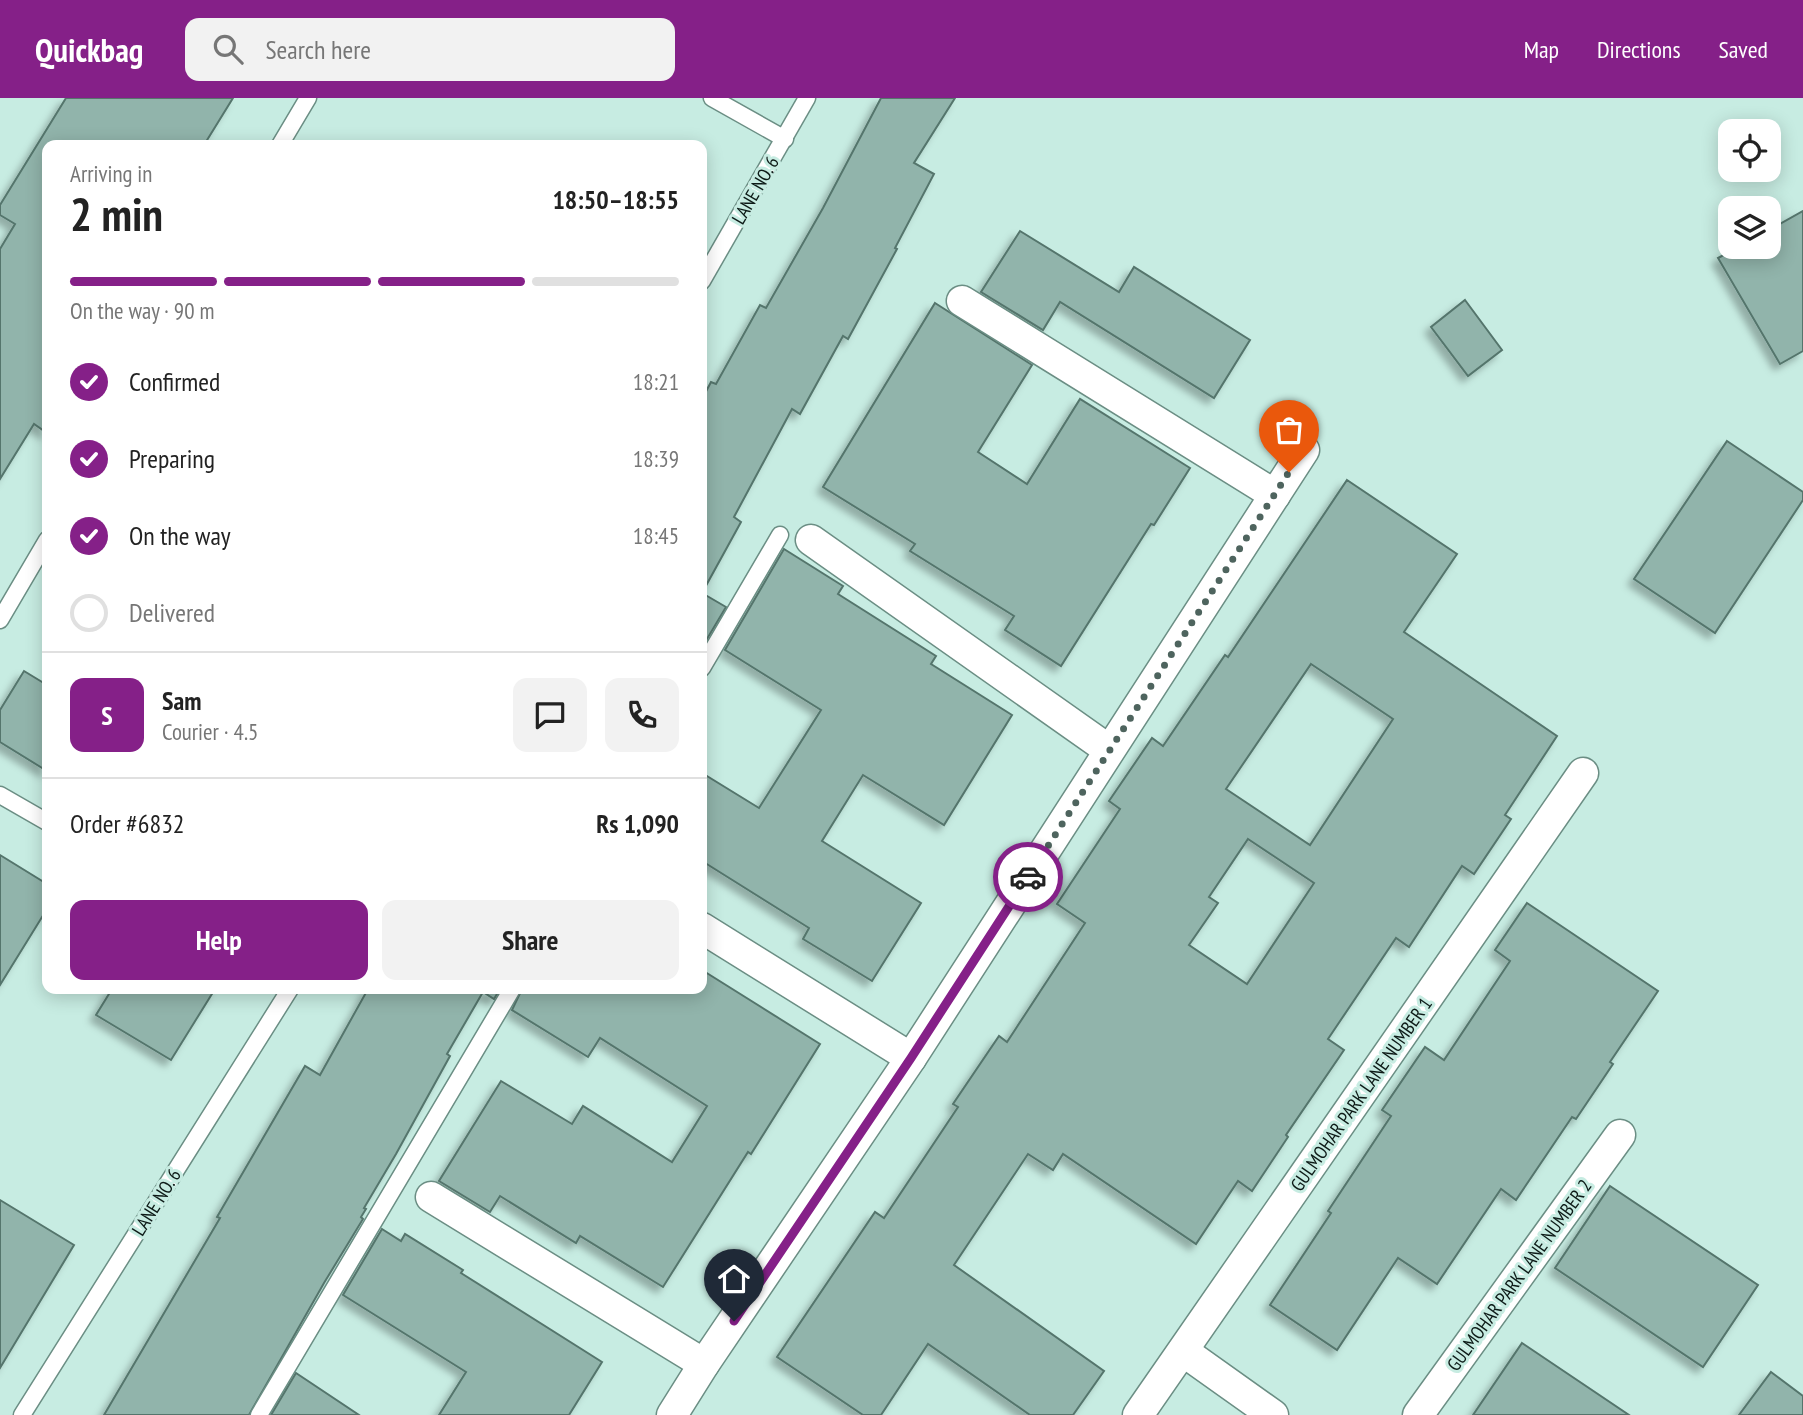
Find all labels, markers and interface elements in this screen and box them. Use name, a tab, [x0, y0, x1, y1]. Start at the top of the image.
search box	[185, 18, 675, 81]
text: Quickbag	[35, 28, 143, 71]
icon: search	[209, 30, 247, 68]
text: Search here	[265, 33, 371, 66]
text: Map	[1524, 34, 1559, 65]
text: Directions	[1597, 34, 1681, 65]
text: Saved	[1719, 34, 1768, 65]
map controls	[1718, 119, 1781, 259]
button: locate	[1718, 119, 1781, 182]
street label: LANE NO. 6	[726, 152, 784, 228]
text: Arriving in	[70, 159, 152, 188]
text: 18:50–18:55	[552, 183, 679, 216]
text: 2 min	[70, 184, 163, 244]
button: layers	[1718, 196, 1781, 259]
text: On the way · 90 m	[70, 296, 214, 325]
icon: check	[70, 363, 108, 401]
text: Confirmed	[129, 365, 220, 398]
text: 18:21	[633, 367, 679, 396]
pin	[1259, 400, 1319, 472]
icon: bag	[1270, 411, 1308, 449]
icon: check	[70, 440, 108, 478]
text: Preparing	[129, 442, 215, 475]
text: 18:39	[633, 444, 679, 473]
icon: check	[70, 517, 108, 555]
text: On the way	[129, 519, 231, 552]
text: 18:45	[633, 521, 679, 550]
text: Delivered	[129, 596, 215, 629]
button: chat	[513, 678, 587, 752]
button: phone	[605, 678, 679, 752]
text: Sam	[162, 684, 201, 717]
text: S	[101, 699, 113, 732]
text: Courier · 4.5	[162, 717, 258, 746]
text: Order #6832	[70, 807, 185, 840]
text: Rs 1,090	[596, 807, 679, 840]
courier	[993, 842, 1063, 912]
icon: car	[1009, 858, 1047, 896]
button: Help	[70, 900, 368, 980]
button: Share	[382, 900, 679, 980]
street label: GULMOHAR PARK LANE NUMBER 1	[1285, 992, 1437, 1196]
street label: LANE NO. 6	[126, 1164, 186, 1240]
street label: GULMOHAR PARK LANE NUMBER 2	[1441, 1174, 1597, 1376]
pin	[704, 1249, 764, 1321]
icon: home	[715, 1260, 753, 1298]

